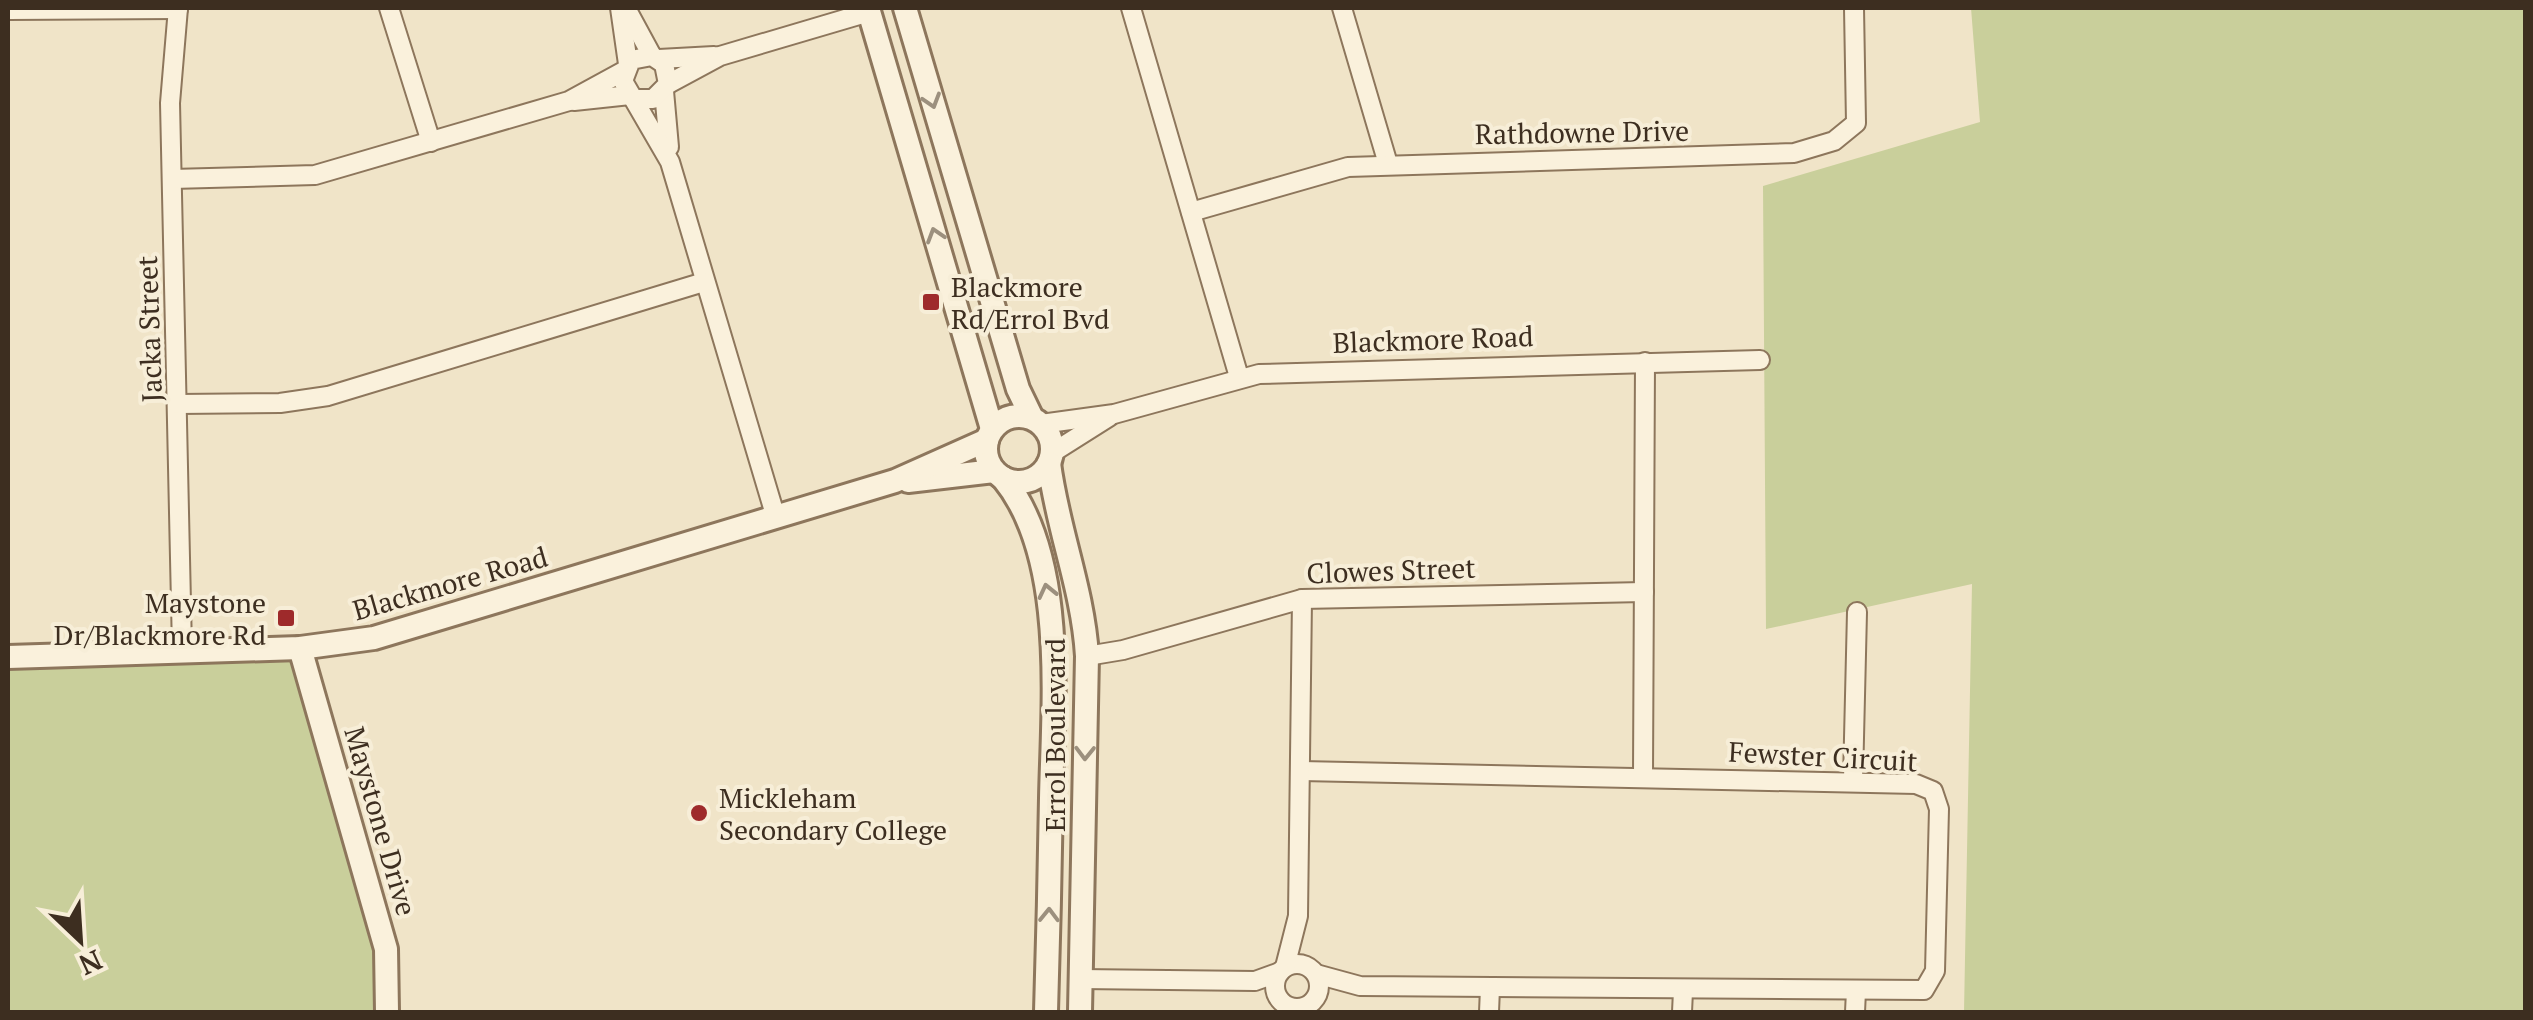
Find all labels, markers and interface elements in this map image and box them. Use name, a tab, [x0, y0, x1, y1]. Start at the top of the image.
one-way arrow	[920, 92, 941, 109]
street label: Rathdowne Drive	[1475, 112, 1689, 152]
one-way arrow	[927, 227, 947, 244]
street label: Jacka Street	[128, 254, 170, 403]
place label: Blackmore Rd/Errol Bvd	[951, 268, 1109, 337]
marker: Blackmore Rd/Errol Bvd	[920, 291, 942, 313]
street label: Blackmore Road	[1332, 317, 1534, 361]
street label: Blackmore Road	[348, 538, 552, 628]
street label: Clowes Street	[1306, 549, 1477, 591]
one-way arrow	[1037, 583, 1058, 600]
place label: Maystone Dr/Blackmore Rd	[54, 584, 266, 653]
marker: Maystone Dr/Blackmore Rd	[275, 607, 297, 629]
street label: Errol Boulevard	[1036, 638, 1073, 832]
street label: Maystone Drive	[336, 722, 426, 920]
street label: Fewster Circuit	[1728, 733, 1919, 779]
one-way arrow	[1074, 746, 1096, 762]
place label: Mickleham Secondary College	[719, 779, 947, 848]
marker: Mickleham Secondary College	[688, 802, 710, 824]
north arrow	[30, 890, 130, 990]
one-way arrow	[1038, 907, 1059, 923]
text: N	[73, 942, 108, 984]

